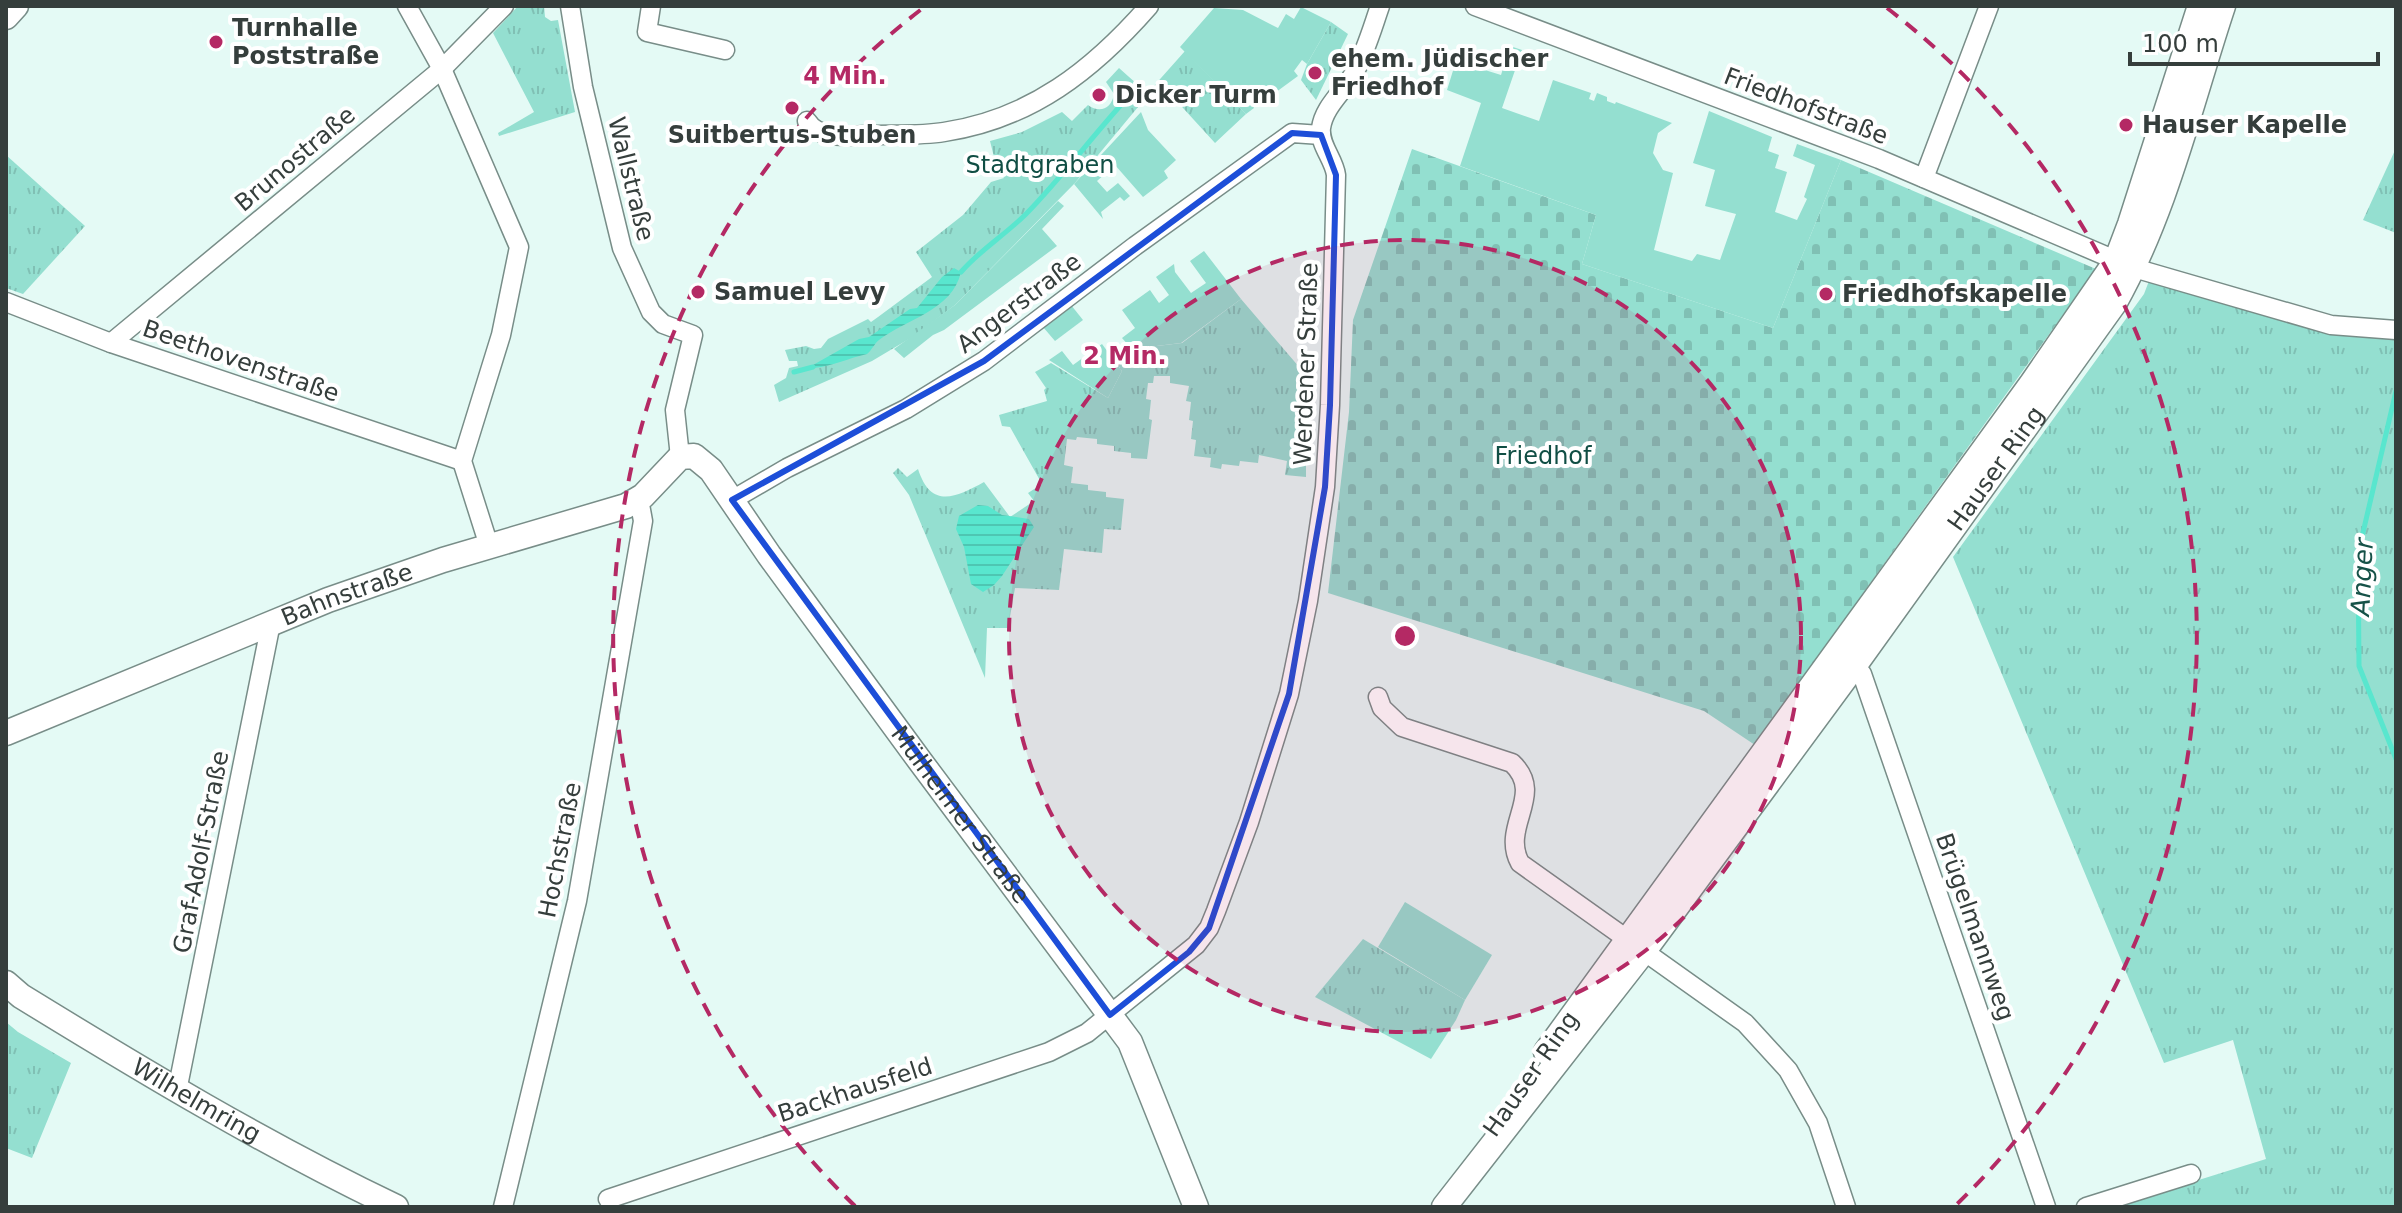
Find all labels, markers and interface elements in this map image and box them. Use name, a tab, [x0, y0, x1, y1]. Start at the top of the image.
place label: Turnhalle Poststraße	[232, 14, 379, 70]
scale bar	[2130, 16, 2378, 66]
text: 100 m	[2142, 30, 2219, 58]
marker: Turnhalle Poststraße	[207, 33, 225, 51]
place label: ehem. Jüdischer Friedhof	[1331, 45, 1548, 101]
text: 4 Min.	[803, 62, 887, 90]
street label: Friedhofstraße	[1720, 62, 1892, 150]
marker: ehem. Jüdischer Friedhof	[1306, 64, 1324, 82]
place label: Dicker Turm	[1115, 81, 1277, 109]
marker: Dicker Turm	[1090, 86, 1108, 104]
marker: Suitbertus-Stuben	[783, 99, 801, 117]
street label: Brunostraße	[229, 101, 361, 217]
place label: Hauser Kapelle	[2142, 111, 2347, 139]
street label: Wallstraße	[602, 114, 660, 244]
marker: Hauser Kapelle	[2117, 116, 2135, 134]
place label: Suitbertus-Stuben	[668, 121, 916, 149]
park label: Stadtgraben	[965, 151, 1115, 179]
street label: Angerstraße	[952, 247, 1086, 359]
street label: Werdener Straße	[1288, 262, 1324, 466]
place label: Samuel Levy	[714, 278, 886, 306]
place label: Friedhofskapelle	[1842, 280, 2067, 308]
marker: Samuel Levy	[689, 283, 707, 301]
marker: Friedhofskapelle	[1817, 285, 1835, 303]
street label: Beethovenstraße	[139, 314, 343, 408]
text: 2 Min.	[1083, 342, 1167, 370]
street label: Hauser Ring	[1942, 401, 2050, 536]
park label: Friedhof	[1495, 442, 1592, 470]
water label: Anger	[2345, 535, 2379, 618]
street label: Bahnstraße	[277, 558, 416, 632]
centre of rings	[1391, 622, 1419, 650]
street label: Mülheimer Straße	[885, 721, 1036, 909]
street label: Graf-Adolf-Straße	[168, 748, 234, 956]
street label: Hochstraße	[533, 780, 587, 920]
street label: Brügelmannweg	[1930, 830, 2020, 1024]
street label: Hauser Ring	[1478, 1006, 1584, 1142]
street label: Backhausfeld	[774, 1052, 936, 1128]
street label: Wilhelmring	[127, 1053, 265, 1148]

